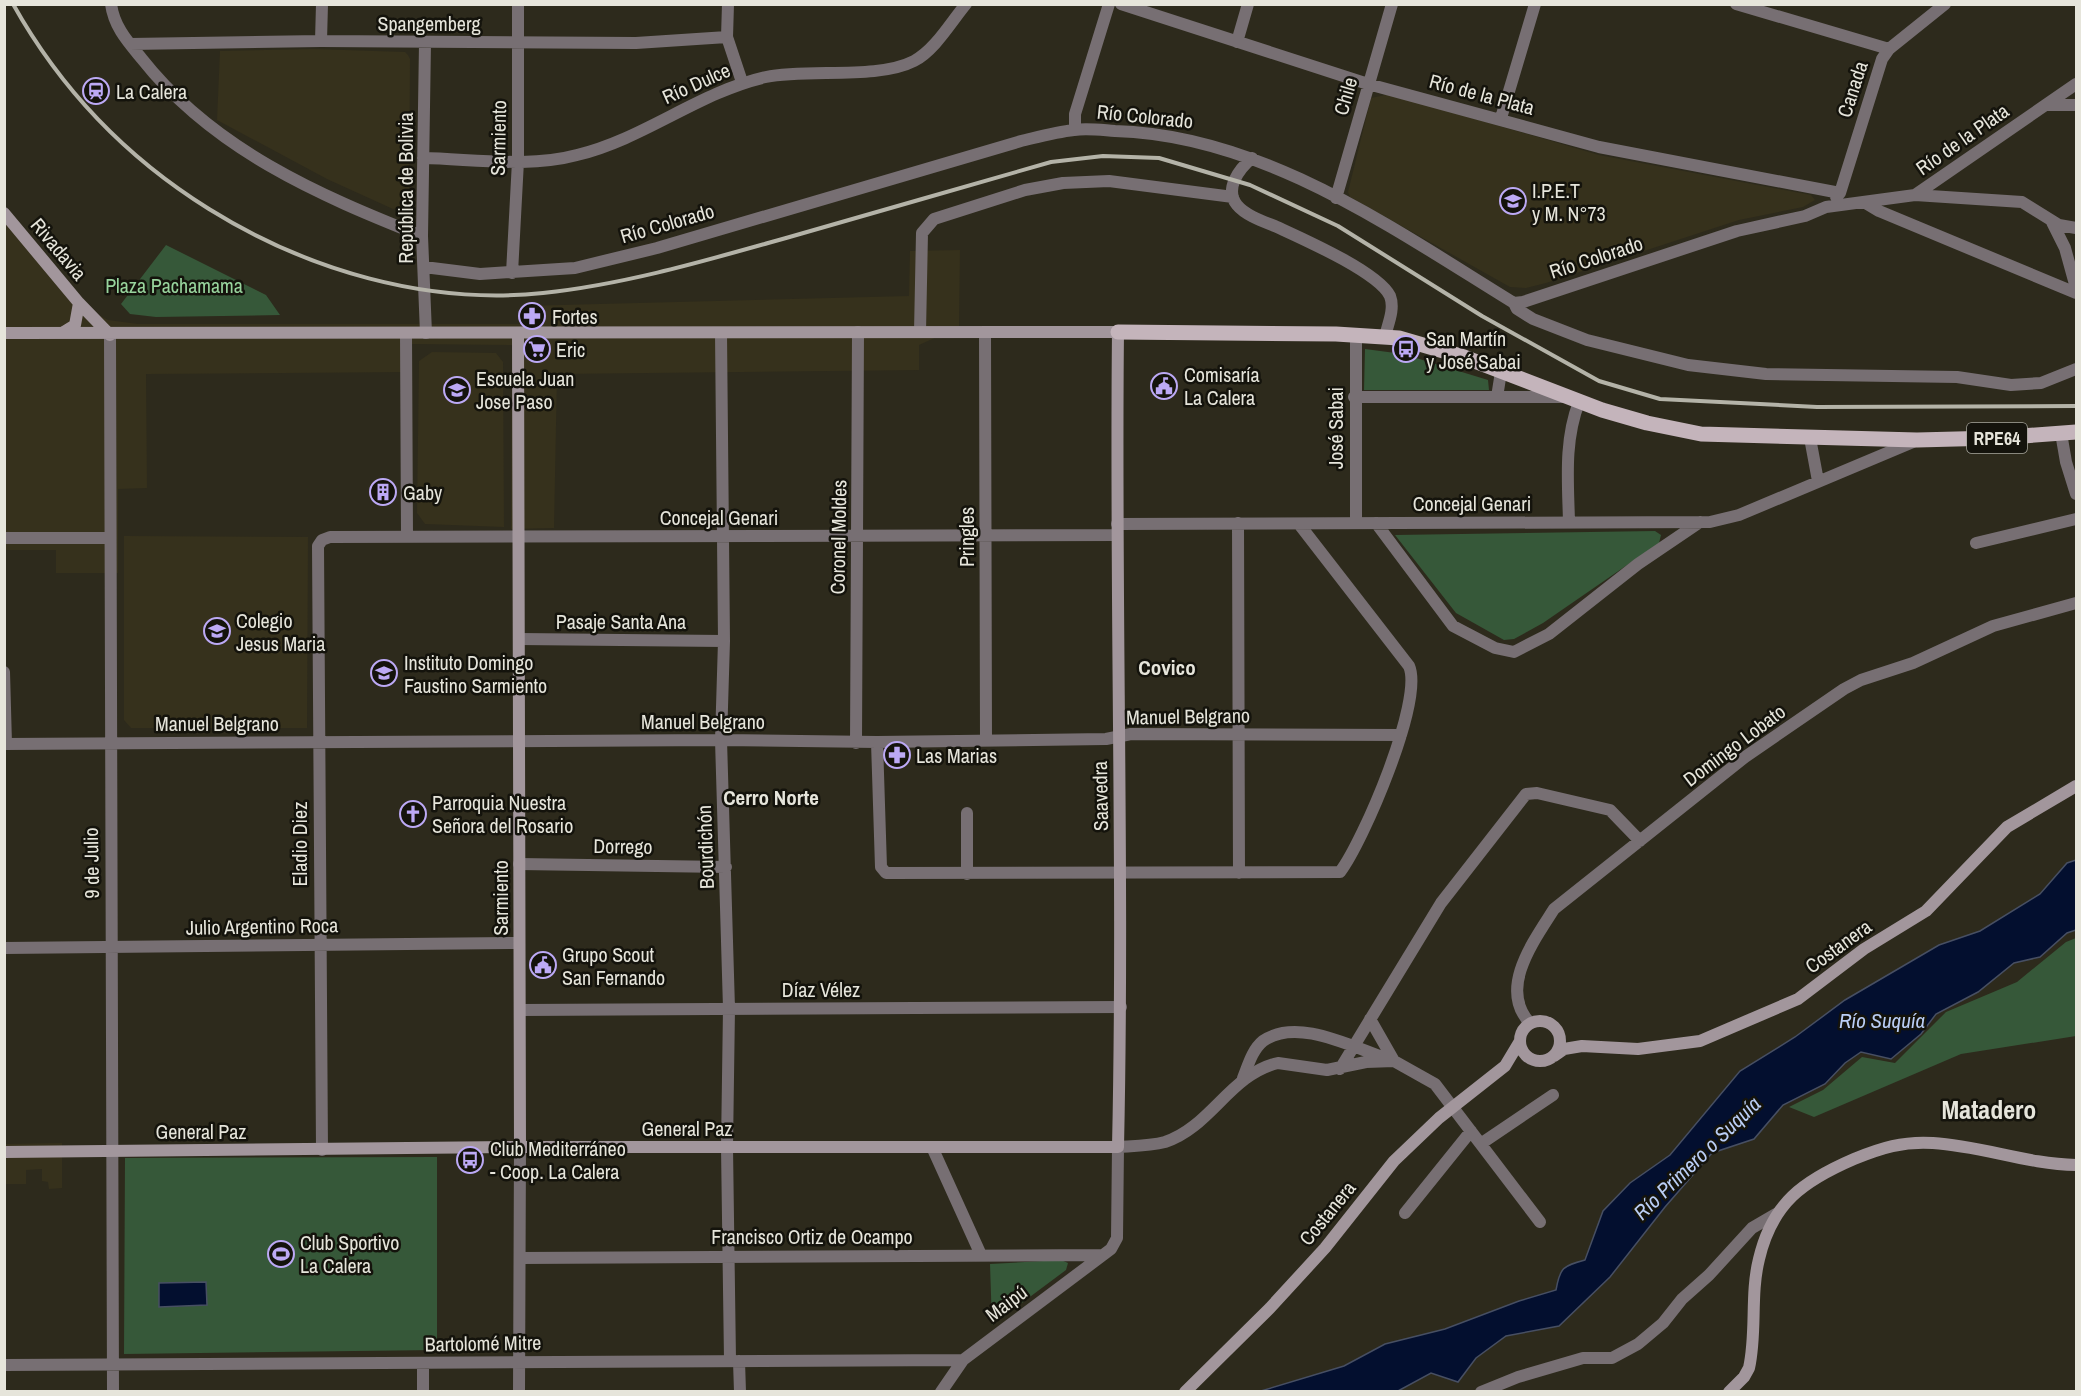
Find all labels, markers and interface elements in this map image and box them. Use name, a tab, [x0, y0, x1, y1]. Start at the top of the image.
street label: Spangemberg	[377, 10, 481, 37]
street label: Río Dulce	[658, 56, 734, 110]
street label: Canada	[1830, 58, 1874, 120]
street label: Río de la Plata	[1427, 67, 1537, 121]
street label: Chile	[1327, 74, 1363, 118]
station icon: La Calera	[81, 76, 111, 106]
place label: La Calera	[116, 78, 187, 105]
street label: Río de la Plata	[1910, 97, 2014, 181]
street label: Río Colorado	[1096, 98, 1194, 134]
street label: Sarmiento	[484, 100, 512, 176]
street label: República de Bolivia	[392, 112, 419, 264]
place label: I.P.E.T y M. N°73	[1532, 177, 1606, 227]
school or university icon: I.P.E.T y M. N°73	[1498, 186, 1528, 216]
street label: Río Colorado	[617, 197, 717, 249]
street label: Rivadavia	[25, 212, 93, 286]
street label: Río Colorado	[1546, 229, 1646, 285]
park label: Plaza Pachamama	[105, 272, 243, 299]
pharmacy icon: Fortes	[517, 301, 547, 331]
place label: Fortes	[552, 303, 598, 330]
place label: San Martín y José Sabai	[1426, 325, 1521, 375]
supermarket icon: Eric	[522, 334, 552, 364]
bus stop icon: San Martín y José Sabai	[1391, 334, 1421, 364]
place label: Eric	[556, 336, 585, 363]
place label: Comisaría La Calera	[1184, 361, 1260, 411]
place label: Escuela Juan Jose Paso	[476, 365, 574, 415]
public building icon: Comisaría La Calera	[1149, 371, 1179, 401]
school or university icon: Escuela Juan Jose Paso	[442, 375, 472, 405]
street label: José Sabai	[1322, 387, 1349, 469]
road number: RPE64	[1967, 423, 2027, 453]
building icon: Gaby	[368, 477, 398, 507]
place label: Gaby	[403, 479, 443, 506]
street label: Coronel Moldes	[823, 479, 853, 595]
street label: Concejal Genari	[1413, 490, 1531, 517]
street label: Concejal Genari	[660, 504, 778, 531]
street label: Pringles	[953, 507, 980, 567]
place label: Colegio Jesus Maria	[236, 607, 325, 657]
street label: Pasaje Santa Ana	[556, 608, 686, 635]
school or university icon: Colegio Jesus Maria	[202, 616, 232, 646]
place label: Instituto Domingo Faustino Sarmiento	[404, 649, 547, 699]
district label: Covico	[1138, 653, 1196, 682]
school or university icon: Instituto Domingo Faustino Sarmiento	[369, 658, 399, 688]
street label: Domingo Lobato	[1677, 698, 1791, 792]
street label: Manuel Belgrano	[1126, 701, 1250, 731]
street label: Manuel Belgrano	[641, 708, 765, 735]
street label: Manuel Belgrano	[155, 710, 279, 737]
pharmacy icon: Las Marias	[882, 740, 912, 770]
place label: Las Marias	[916, 742, 997, 769]
street label: Saavedra	[1086, 761, 1114, 831]
district label: Cerro Norte	[723, 783, 819, 812]
place label: Parroquia Nuestra Señora del Rosario	[432, 789, 573, 839]
church icon: Parroquia Nuestra Señora del Rosario	[398, 799, 428, 829]
street label: Eladio Diez	[286, 802, 313, 886]
street label: Bourdichón	[690, 805, 720, 889]
street label: 9 de Julio	[77, 827, 105, 899]
street label: Dorrego	[593, 832, 653, 860]
street label: Sarmiento	[487, 860, 514, 936]
street label: Julio Argentino Roca	[186, 911, 338, 941]
street label: Costanera	[1799, 913, 1877, 979]
place label: Grupo Scout San Fernando	[562, 941, 665, 991]
public building icon: Grupo Scout San Fernando	[528, 950, 558, 980]
street label: Díaz Vélez	[782, 976, 860, 1003]
water label: Río Suquía	[1839, 1006, 1925, 1035]
water label: Río Primero o Suquía	[1627, 1090, 1767, 1226]
district label: Matadero	[1942, 1092, 2036, 1127]
street label: General Paz	[641, 1115, 733, 1142]
street label: General Paz	[155, 1118, 247, 1145]
place label: Club Mediterráneo - Coop. La Calera	[490, 1135, 626, 1185]
bus stop icon: Club Mediterráneo - Coop. La Calera	[455, 1145, 485, 1175]
street label: Costanera	[1293, 1175, 1361, 1251]
street label: Francisco Ortiz de Ocampo	[711, 1223, 913, 1250]
place label: Club Sportivo La Calera	[300, 1229, 399, 1279]
sports icon: Club Sportivo La Calera	[266, 1239, 296, 1269]
street label: Maipú	[980, 1278, 1032, 1328]
street label: Bartolomé Mitre	[424, 1328, 542, 1358]

